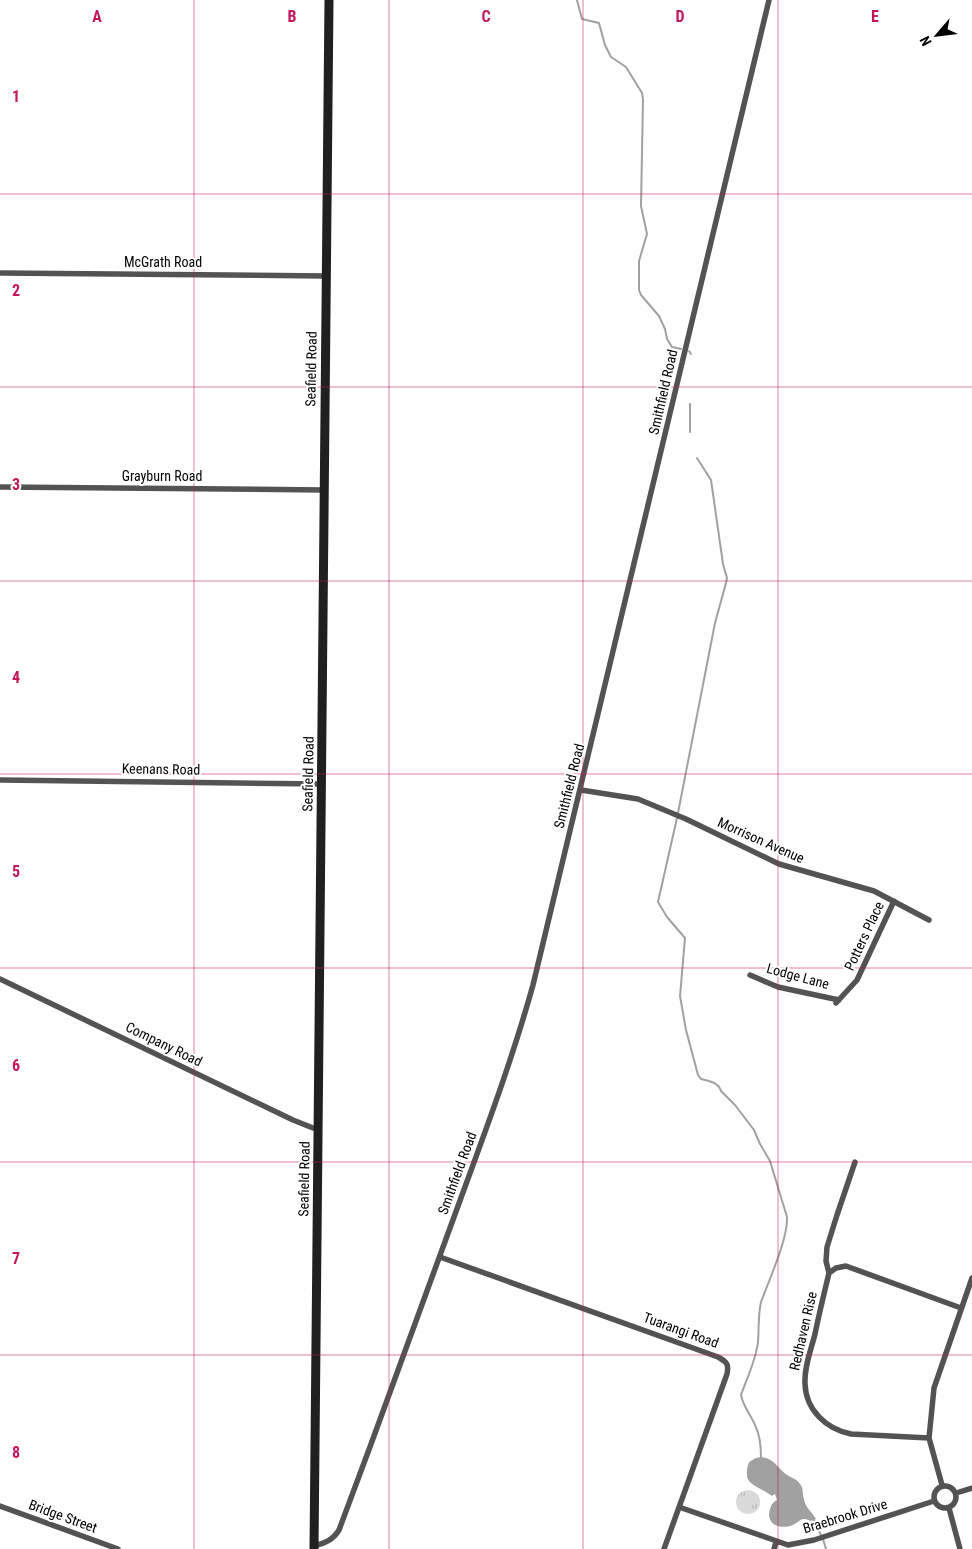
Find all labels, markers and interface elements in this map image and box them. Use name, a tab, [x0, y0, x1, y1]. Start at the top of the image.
text: A	[92, 7, 102, 26]
text: B	[288, 7, 297, 26]
text: C	[481, 7, 491, 26]
text: D	[675, 7, 685, 26]
text: E	[871, 7, 879, 26]
north arrow	[912, 10, 962, 60]
text: N	[916, 34, 935, 49]
text: 1	[12, 87, 20, 106]
street label: McGrath Road	[124, 254, 202, 270]
text: 2	[12, 281, 20, 300]
street label: Seafield Road	[302, 331, 320, 407]
street label: Smithfield Road	[645, 348, 681, 436]
street label: Grayburn Road	[122, 468, 202, 484]
text: 3	[12, 475, 20, 494]
text: 4	[12, 668, 20, 687]
street label: Seafield Road	[299, 736, 317, 812]
street label: Smithfield Road	[551, 742, 587, 830]
street label: Keenans Road	[122, 760, 200, 778]
street label: Morrison Avenue	[715, 814, 807, 866]
text: 5	[12, 862, 20, 881]
street label: Potters Place	[841, 899, 887, 973]
street label: Lodge Lane	[765, 960, 831, 992]
street label: Company Road	[123, 1019, 205, 1069]
text: 6	[12, 1056, 20, 1075]
street label: Smithfield Road	[435, 1129, 479, 1217]
street label: Seafield Road	[295, 1141, 313, 1217]
text: 7	[12, 1249, 20, 1268]
street label: Redhaven Rise	[786, 1290, 820, 1372]
street label: Tuarangi Road	[641, 1309, 721, 1351]
text: 8	[12, 1443, 20, 1462]
street label: Braebrook Drive	[801, 1495, 890, 1536]
street label: Bridge Street	[27, 1496, 99, 1536]

